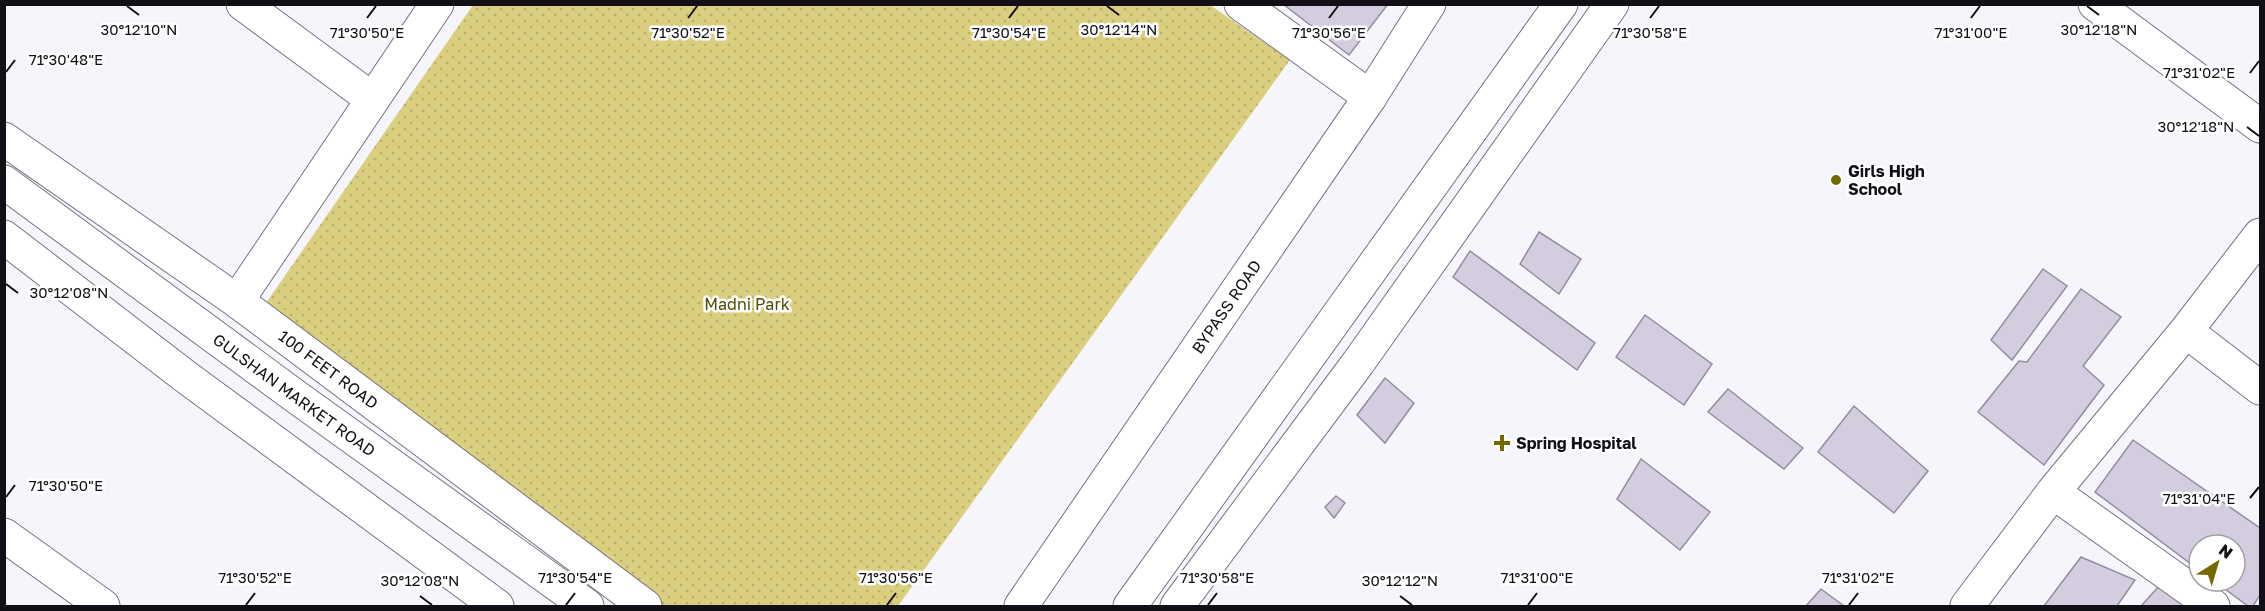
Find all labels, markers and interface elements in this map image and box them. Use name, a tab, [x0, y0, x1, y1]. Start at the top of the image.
text: 30°12'10"N	[100, 20, 178, 38]
text: 30°12'14"N	[1081, 20, 1157, 38]
text: 30°12'18"N	[2061, 20, 2137, 38]
text: 71°30'50"E	[330, 23, 404, 41]
text: 71°30'52"E	[651, 23, 725, 41]
text: 71°30'54"E	[972, 23, 1046, 41]
text: 71°30'56"E	[1292, 23, 1366, 41]
text: 71°30'58"E	[1613, 23, 1687, 41]
text: 71°31'00"E	[1935, 23, 2007, 41]
text: 71°30'48"E	[29, 50, 103, 68]
text: 71°31'02"E	[2163, 63, 2235, 81]
text: 30°12'18"N	[2158, 117, 2234, 135]
place label: Girls High School	[1848, 161, 1925, 199]
marker: Girls High School	[1829, 173, 1843, 187]
street label: BYPASS ROAD	[1187, 256, 1265, 357]
text: 30°12'08"N	[30, 283, 108, 301]
park label: Madni Park	[704, 294, 790, 314]
street label: 100 FEET ROAD	[275, 326, 382, 413]
street label: GULSHAN MARKET ROAD	[209, 329, 379, 461]
place label: Spring Hospital	[1516, 433, 1637, 453]
marker: Spring Hospital	[1493, 434, 1511, 452]
text: 71°30'50"E	[29, 476, 103, 494]
text: 71°31'04"E	[2163, 489, 2235, 507]
north arrow	[2187, 533, 2247, 593]
text: N	[2215, 539, 2237, 563]
text: 71°30'52"E	[218, 568, 292, 586]
text: 71°30'54"E	[538, 568, 612, 586]
text: 71°30'56"E	[859, 568, 933, 586]
text: 71°30'58"E	[1180, 568, 1254, 586]
text: 71°31'00"E	[1501, 568, 1573, 586]
text: 71°31'02"E	[1822, 568, 1894, 586]
text: 30°12'08"N	[381, 571, 459, 589]
text: 30°12'12"N	[1362, 571, 1438, 589]

